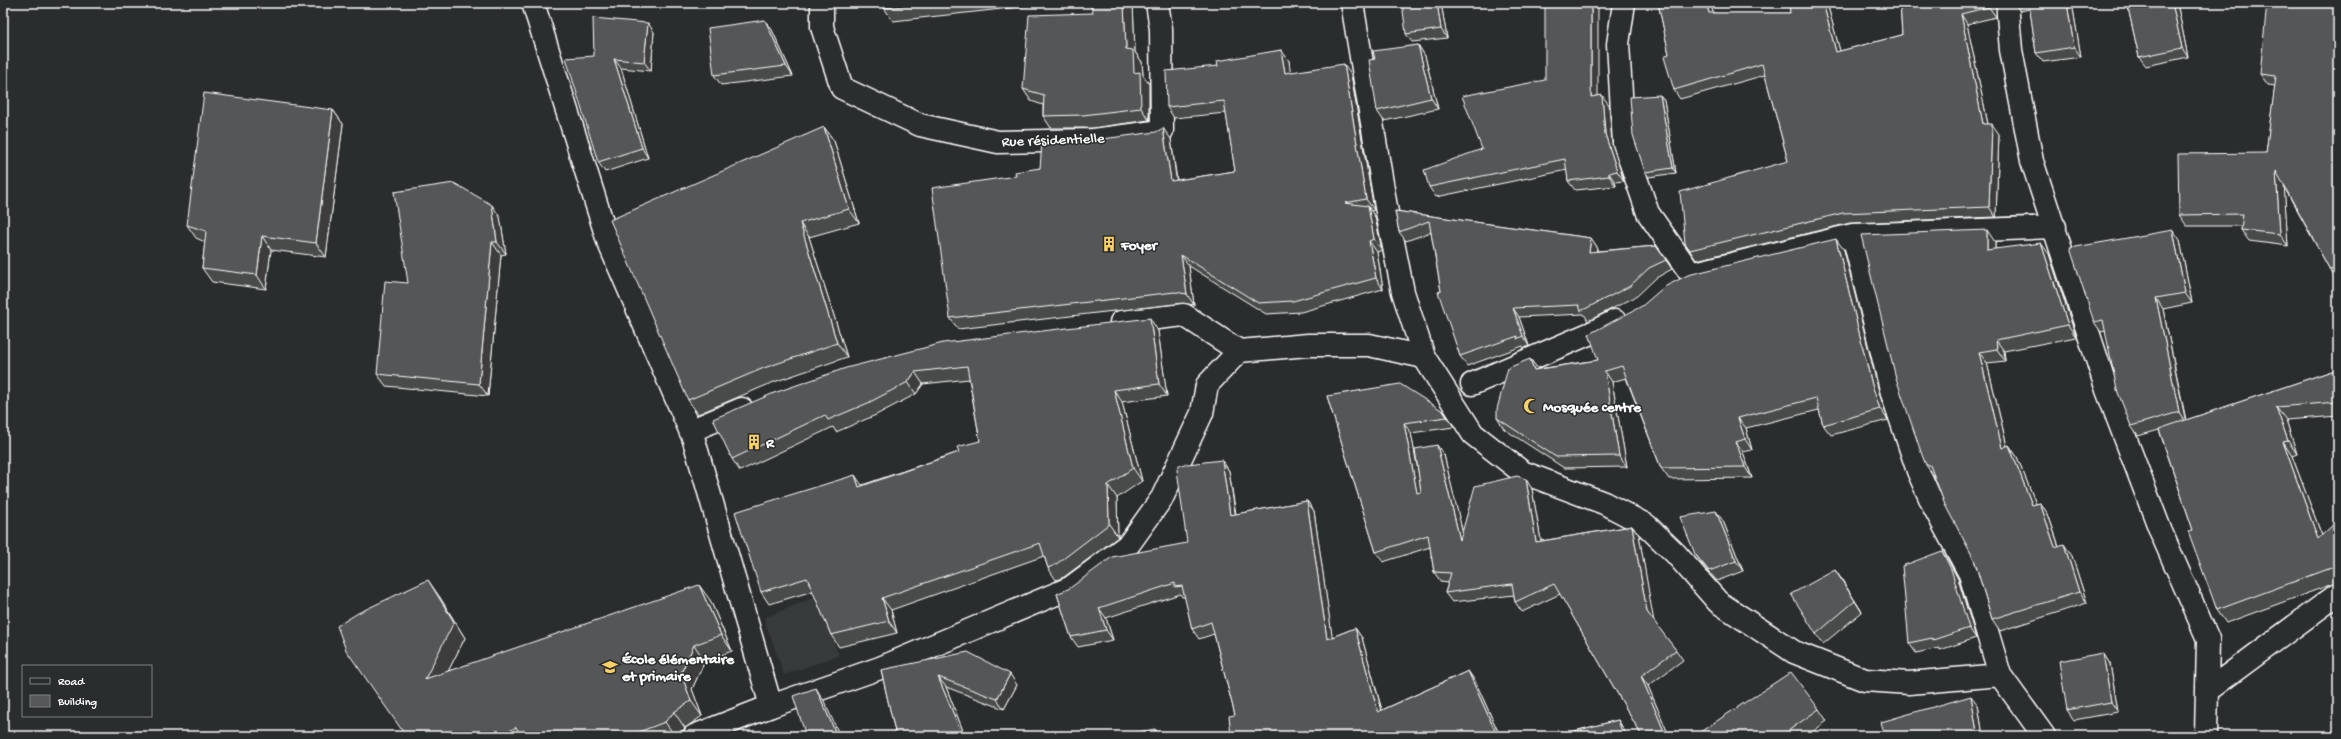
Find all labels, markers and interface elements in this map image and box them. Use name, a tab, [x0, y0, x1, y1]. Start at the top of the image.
street label: Rue résidentielle	[1001, 130, 1105, 152]
building icon: Foyer	[1100, 235, 1118, 253]
place label: Foyer	[1120, 237, 1159, 255]
mosque icon: Mosquée centre	[1522, 397, 1540, 415]
place label: Mosquée centre	[1543, 399, 1642, 417]
building icon: R	[745, 433, 763, 451]
place label: R	[765, 435, 775, 453]
place label: École élémentaire et primaire	[621, 651, 735, 686]
school or university icon: École élémentaire et primaire	[601, 658, 619, 676]
legend	[22, 665, 152, 717]
text: Road	[58, 676, 85, 690]
text: Building	[57, 696, 97, 710]

